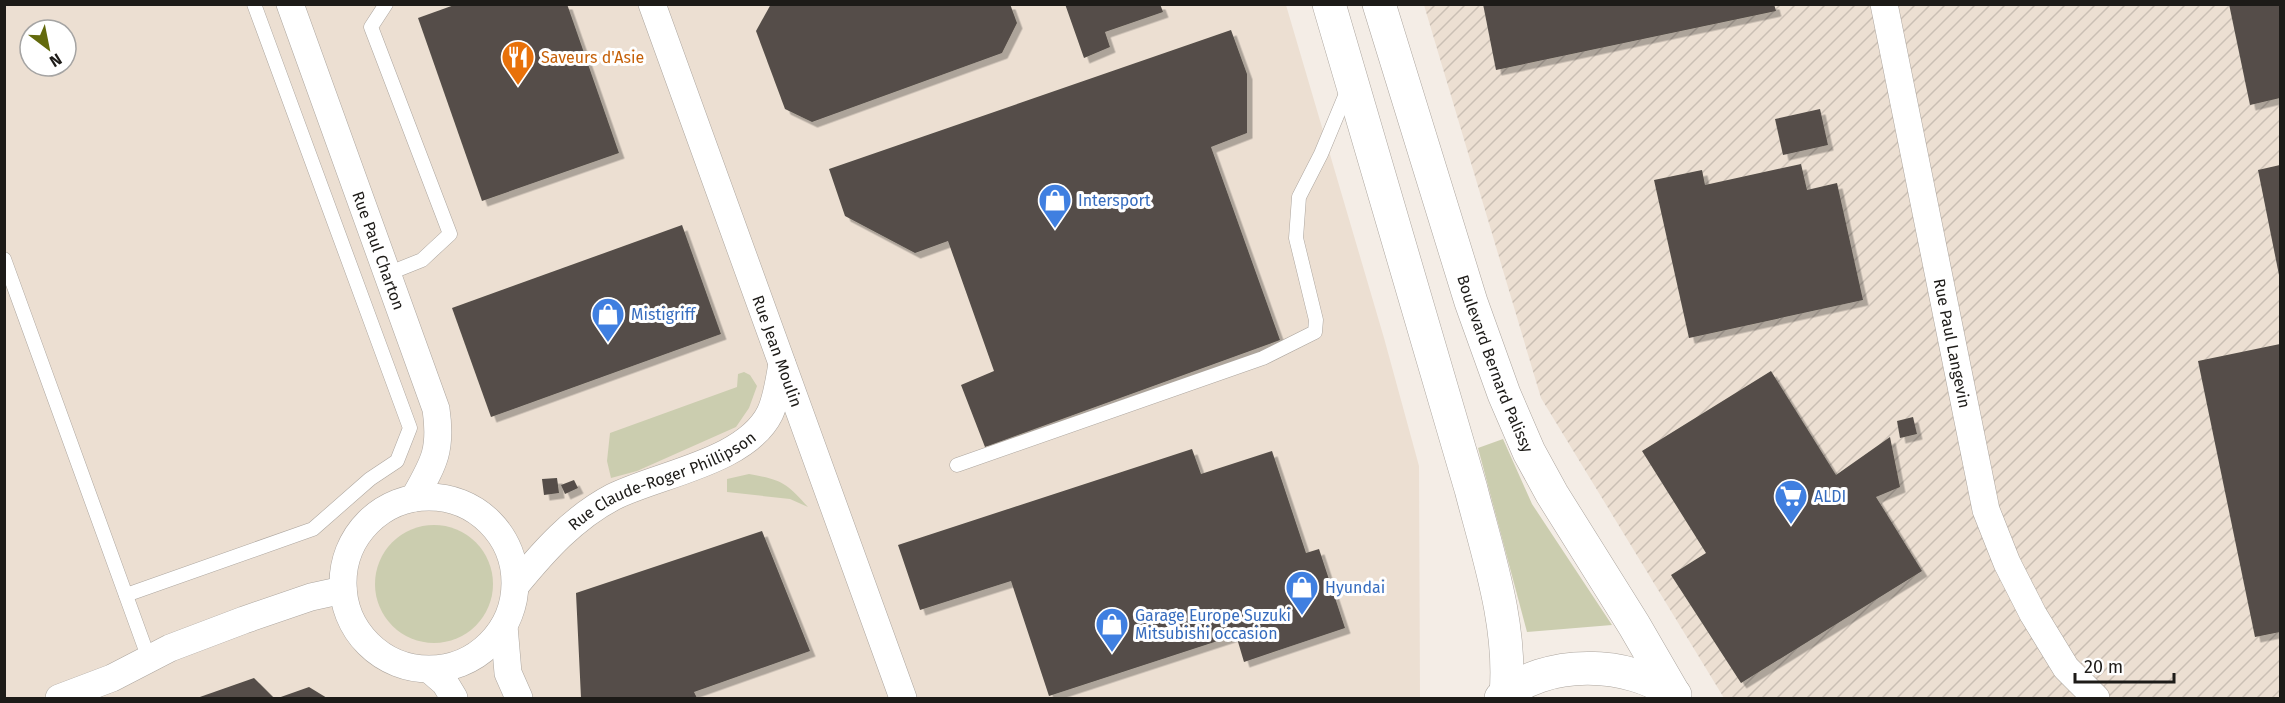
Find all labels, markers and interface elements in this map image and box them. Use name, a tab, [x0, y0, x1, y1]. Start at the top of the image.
north arrow	[18, 18, 78, 78]
restaurant icon: Saveurs d'Asie	[500, 39, 536, 86]
place label: Saveurs d'Asie	[541, 48, 644, 67]
text: N	[46, 49, 65, 71]
shop icon: Intersport	[1037, 182, 1073, 229]
street label: Rue Paul Charton	[348, 189, 408, 313]
place label: Intersport	[1078, 191, 1151, 210]
street label: Boulevard Bernard Palissy	[1453, 273, 1537, 456]
street label: Rue Paul Langevin	[1930, 277, 1974, 410]
street label: Rue Jean Moulin	[748, 293, 806, 410]
shop icon: Mistigriff	[590, 296, 626, 343]
place label: Mistigriff	[631, 305, 697, 324]
street label: Rue Claude-Roger Phillipson	[564, 428, 760, 534]
supermarket icon: ALDI	[1773, 478, 1809, 525]
place label: ALDI	[1814, 487, 1846, 506]
shop icon: Hyundai	[1284, 569, 1320, 616]
place label: Hyundai	[1325, 578, 1385, 597]
shop icon: Garage Europe Suzuki Mitsubishi occasion	[1094, 606, 1130, 653]
place label: Garage Europe Suzuki Mitsubishi occasion	[1135, 606, 1291, 643]
scale bar	[2075, 646, 2174, 684]
text: 20 m	[2084, 656, 2123, 678]

